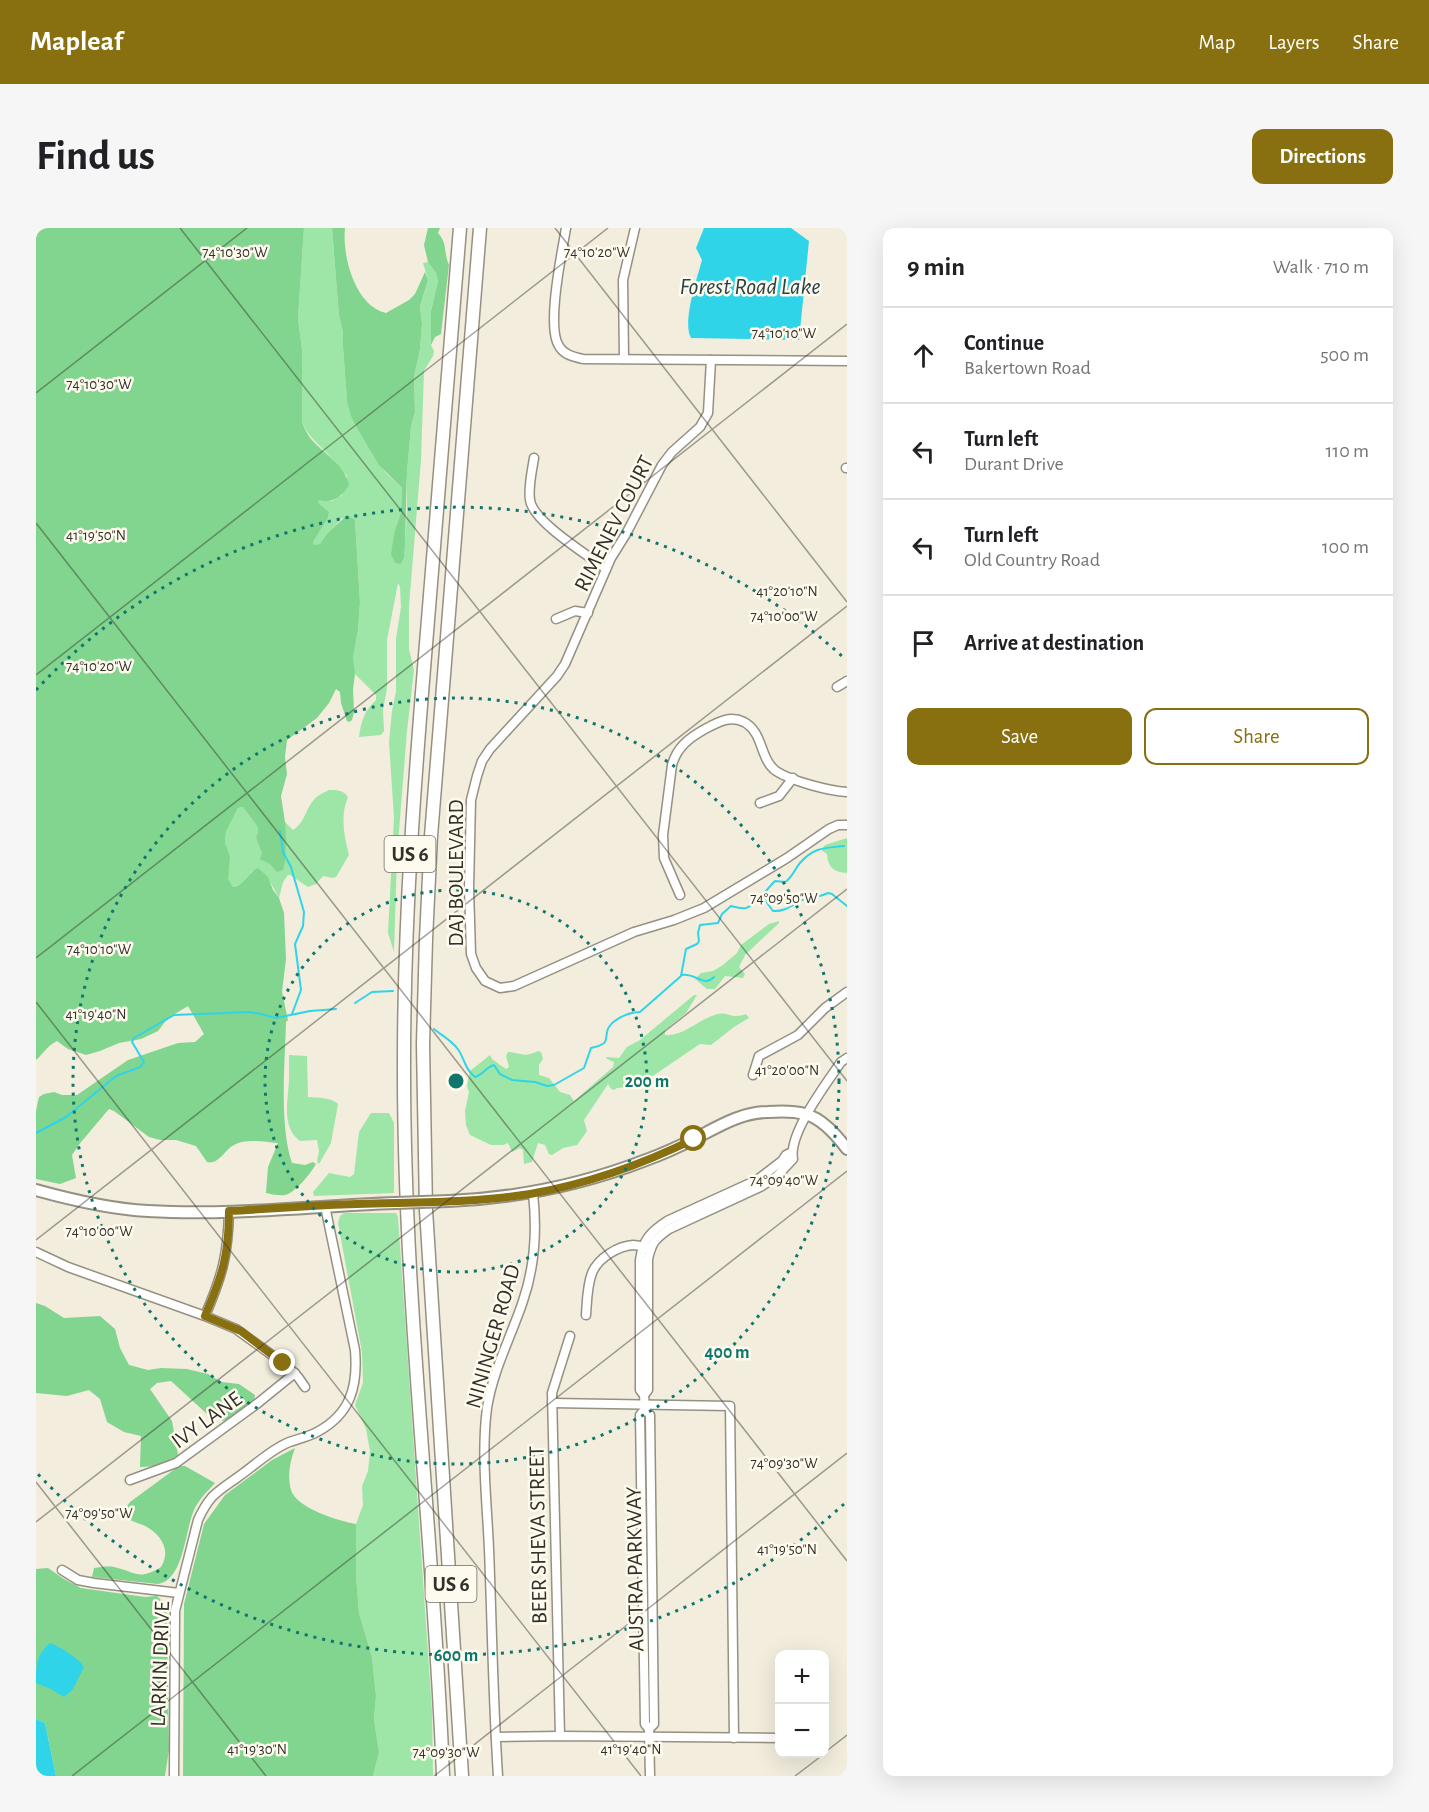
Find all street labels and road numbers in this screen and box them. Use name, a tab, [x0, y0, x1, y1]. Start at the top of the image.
street label: RIMENEV COURT	[570, 452, 658, 595]
street label: DAJ BOULEVARD	[445, 799, 467, 947]
road number: US 6	[384, 836, 436, 872]
street label: NININGER ROAD	[462, 1262, 524, 1411]
street label: IVY LANE	[167, 1387, 246, 1452]
street label: BEER SHEVA STREET	[525, 1445, 551, 1624]
street label: AUSTRA PARKWAY	[623, 1486, 647, 1652]
road number: US 6	[426, 1566, 476, 1602]
street label: LARKIN DRIVE	[147, 1600, 173, 1727]

